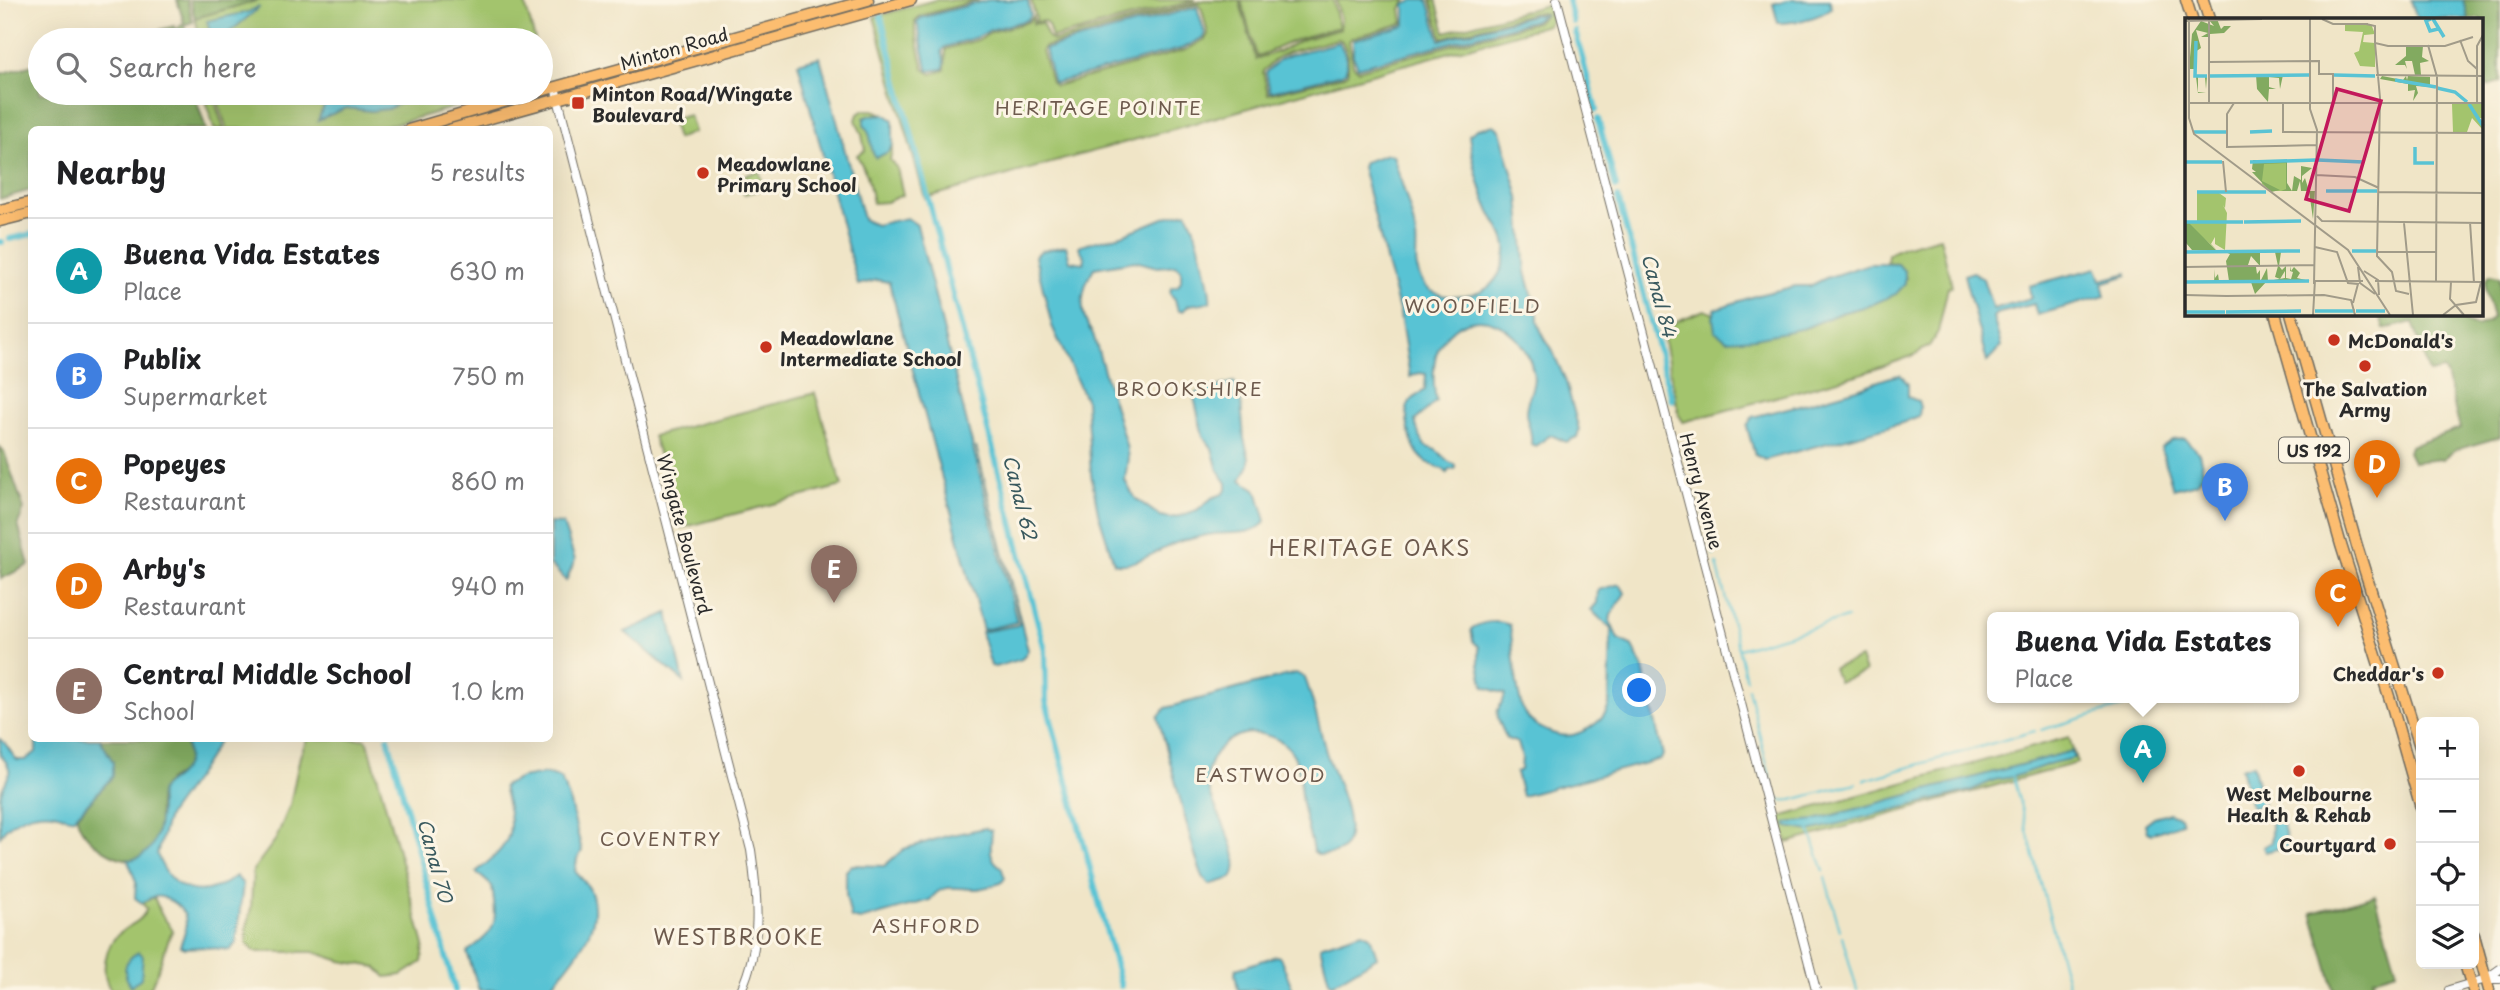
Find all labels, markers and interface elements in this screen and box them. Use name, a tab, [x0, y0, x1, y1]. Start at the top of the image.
inset map	[2185, 18, 2482, 315]
street label: Minton Road	[617, 20, 731, 76]
search box	[28, 28, 553, 105]
text: Search here	[108, 47, 257, 86]
icon: search	[52, 48, 90, 86]
place label: Minton Road/Wingate Boulevard	[592, 80, 793, 128]
district label: HERITAGE POINTE	[995, 93, 1203, 121]
marker: Minton Road/Wingate Boulevard	[570, 95, 586, 111]
text: Nearby	[56, 149, 166, 194]
place label: Meadowlane Primary School	[717, 150, 857, 198]
text: 5 results	[429, 154, 525, 189]
marker: Meadowlane Primary School	[695, 165, 711, 181]
text: Buena Vida Estates	[123, 234, 380, 273]
water label: Canal 84	[1635, 250, 1685, 340]
text: A	[70, 253, 88, 288]
text: 630 m	[449, 253, 525, 288]
text: Place	[123, 273, 182, 308]
district label: WOODFIELD	[1404, 291, 1542, 319]
place label: Meadowlane Intermediate School	[780, 324, 962, 372]
place label: McDonald's	[2348, 327, 2454, 354]
marker: McDonald's	[2326, 332, 2342, 348]
text: Publix	[123, 339, 201, 378]
marker: Meadowlane Intermediate School	[758, 339, 774, 355]
text: B	[71, 358, 87, 393]
text: 750 m	[452, 358, 525, 393]
marker: The Salvation Army	[2357, 358, 2373, 374]
district label: BROOKSHIRE	[1116, 374, 1264, 402]
place label: The Salvation Army	[2303, 375, 2427, 423]
text: Supermarket	[123, 378, 267, 413]
street label: Henry Avenue	[1673, 430, 1731, 552]
road number: US 192	[2279, 438, 2349, 463]
pin: D	[2354, 440, 2400, 498]
text: Popeyes	[123, 444, 226, 483]
street label: Wingate Boulevard	[651, 451, 719, 617]
water label: Canal 62	[997, 452, 1045, 544]
text: C	[70, 463, 88, 498]
text: 860 m	[451, 463, 525, 498]
pin: B	[2202, 463, 2248, 521]
text: Restaurant	[123, 483, 246, 518]
district label: HERITAGE OAKS	[1269, 531, 1471, 563]
pin: E	[811, 545, 857, 603]
text: Arby's	[123, 549, 206, 588]
text: D	[70, 568, 88, 603]
text: 940 m	[451, 568, 525, 603]
pin: C	[2315, 569, 2361, 627]
text: Restaurant	[123, 588, 246, 623]
popup	[1987, 612, 2299, 703]
text: Buena Vida Estates	[2015, 621, 2271, 660]
text: Central Middle School	[123, 654, 412, 693]
text: Place	[2015, 660, 2073, 695]
place label: Cheddar's	[2333, 660, 2424, 687]
marker: Cheddar's	[2430, 665, 2446, 681]
text: E	[72, 673, 86, 708]
text: 1.0 km	[452, 673, 525, 708]
your location	[1622, 673, 1656, 707]
text: School	[123, 693, 195, 728]
map controls	[2416, 717, 2479, 969]
button: +	[2416, 717, 2479, 780]
pin: A	[2120, 725, 2166, 783]
district label: EASTWOOD	[1195, 760, 1327, 788]
marker: West Melbourne Health & Rehab	[2291, 763, 2307, 779]
place label: West Melbourne Health & Rehab	[2226, 780, 2372, 828]
button: −	[2416, 780, 2479, 843]
water label: Canal 70	[411, 815, 461, 907]
district label: COVENTRY	[600, 824, 722, 852]
place label: Courtyard	[2279, 831, 2376, 858]
marker: Courtyard	[2382, 836, 2398, 852]
button: locate	[2416, 843, 2479, 906]
button: layers	[2416, 906, 2479, 969]
district label: ASHFORD	[872, 911, 982, 939]
district label: WESTBROOKE	[653, 920, 825, 952]

